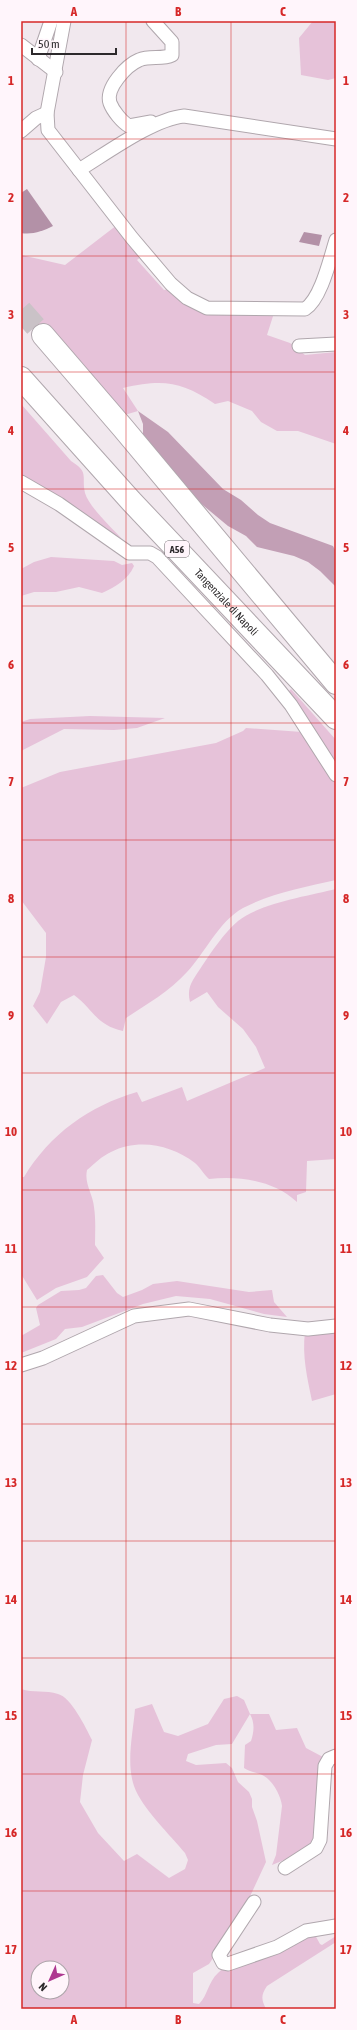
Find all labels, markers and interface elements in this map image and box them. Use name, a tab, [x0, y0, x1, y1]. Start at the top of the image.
text: A	[70, 4, 78, 19]
text: B	[175, 4, 182, 19]
text: C	[280, 4, 286, 19]
scale bar	[32, 30, 116, 56]
text: 50 m	[38, 37, 60, 51]
text: 1	[8, 73, 14, 88]
text: 1	[343, 73, 349, 88]
text: 2	[8, 190, 14, 205]
text: 2	[343, 190, 349, 205]
text: 3	[8, 307, 14, 322]
text: 3	[343, 307, 349, 322]
text: 4	[7, 423, 14, 438]
text: 4	[342, 423, 349, 438]
text: 5	[8, 540, 14, 555]
text: 5	[343, 540, 349, 555]
road number: A56	[165, 541, 189, 557]
street label: Tangenziale di Napoli	[192, 566, 261, 638]
text: 6	[8, 657, 14, 672]
text: 6	[343, 657, 349, 672]
text: 7	[8, 774, 14, 789]
text: 7	[343, 774, 349, 789]
text: 8	[8, 891, 14, 906]
text: 8	[343, 891, 349, 906]
text: 9	[8, 1008, 14, 1023]
text: 9	[343, 1008, 349, 1023]
text: 10	[5, 1124, 17, 1139]
text: 10	[340, 1124, 352, 1139]
text: 11	[5, 1241, 17, 1256]
text: 11	[340, 1241, 352, 1256]
text: 12	[5, 1358, 17, 1373]
text: 12	[340, 1358, 352, 1373]
text: 13	[5, 1475, 17, 1490]
text: 13	[340, 1475, 352, 1490]
text: 14	[5, 1592, 17, 1607]
text: 14	[340, 1592, 352, 1607]
text: 15	[5, 1708, 17, 1723]
text: 15	[340, 1708, 352, 1723]
text: 16	[5, 1825, 17, 1840]
text: 16	[340, 1825, 352, 1840]
text: 17	[5, 1942, 17, 1957]
text: 17	[340, 1942, 352, 1957]
north arrow	[30, 1960, 70, 2000]
text: N	[36, 1981, 49, 1994]
text: A	[70, 2012, 78, 2027]
text: B	[175, 2012, 182, 2027]
text: C	[280, 2012, 286, 2027]

